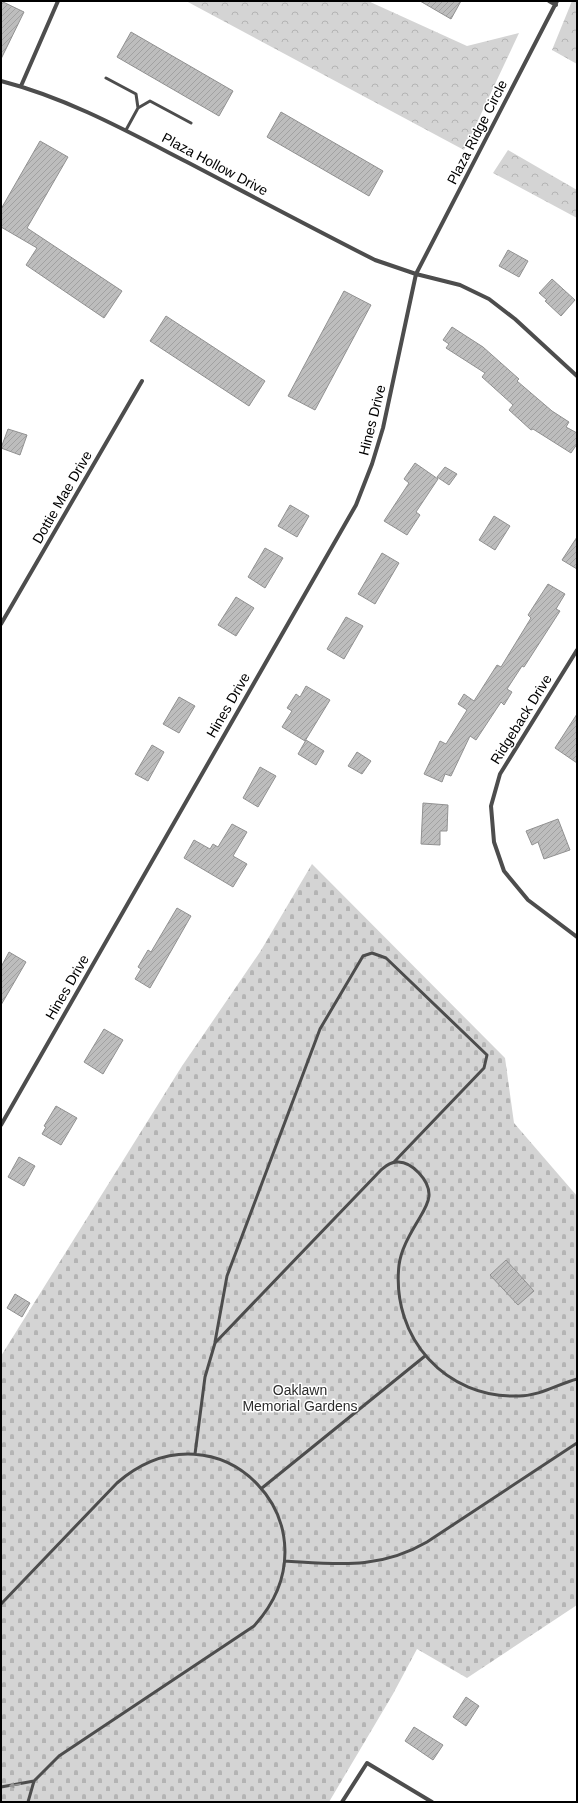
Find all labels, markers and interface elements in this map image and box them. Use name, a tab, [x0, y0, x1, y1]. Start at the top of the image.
street label: Plaza Ridge Circle	[444, 77, 510, 187]
street label: Plaza Hollow Drive	[159, 129, 271, 199]
street label: Hines Drive	[355, 383, 389, 457]
street label: Dottie Mae Drive	[29, 448, 95, 546]
street label: Hines Drive	[203, 669, 253, 740]
street label: Ridgeback Drive	[487, 671, 555, 767]
street label: Hines Drive	[42, 951, 92, 1022]
park label: Oaklawn Memorial Gardens	[242, 1382, 358, 1414]
one-way arrow	[9, 1782, 21, 1788]

